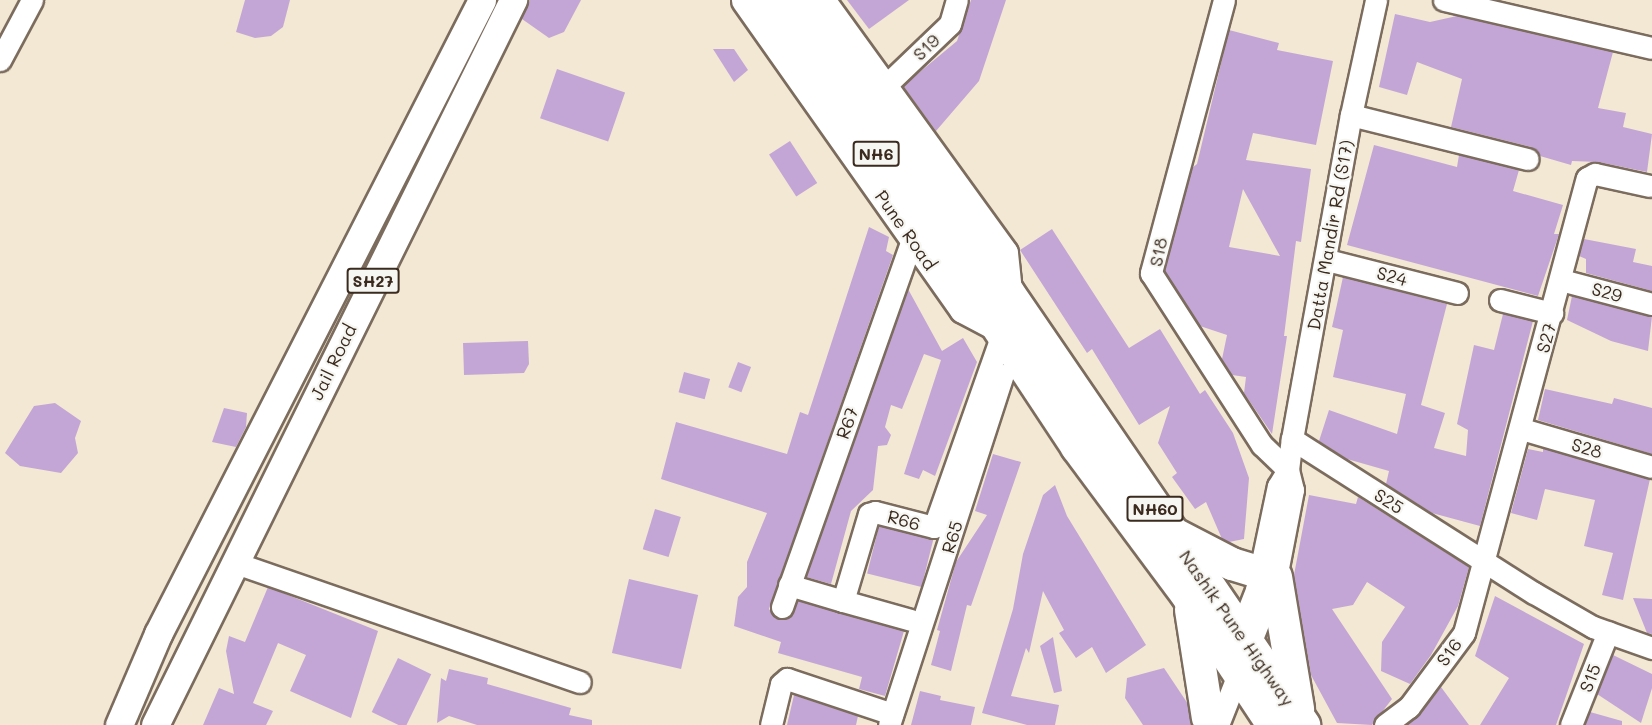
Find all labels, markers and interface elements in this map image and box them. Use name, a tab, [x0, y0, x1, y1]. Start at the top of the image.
street label: S19	[908, 29, 944, 65]
street label: Datta Mandir Rd (S17)	[1303, 138, 1357, 332]
road number: NH6	[852, 141, 900, 167]
street label: Pune Road	[871, 186, 941, 274]
street label: S18	[1144, 236, 1172, 268]
street label: S24	[1374, 262, 1410, 290]
road number: SH27	[346, 268, 400, 294]
street label: S29	[1589, 278, 1625, 306]
street label: Jail Road	[305, 321, 361, 403]
street label: S27	[1532, 321, 1560, 355]
street label: R67	[831, 404, 863, 442]
street label: S28	[1569, 433, 1605, 463]
street label: S25	[1370, 484, 1408, 518]
road number: NH60	[1126, 496, 1184, 522]
street label: R66	[885, 505, 923, 535]
street label: R65	[937, 518, 967, 556]
street label: Nashik Pune Highway	[1175, 546, 1299, 710]
street label: S16	[1432, 634, 1466, 670]
street label: S15	[1575, 661, 1605, 695]

